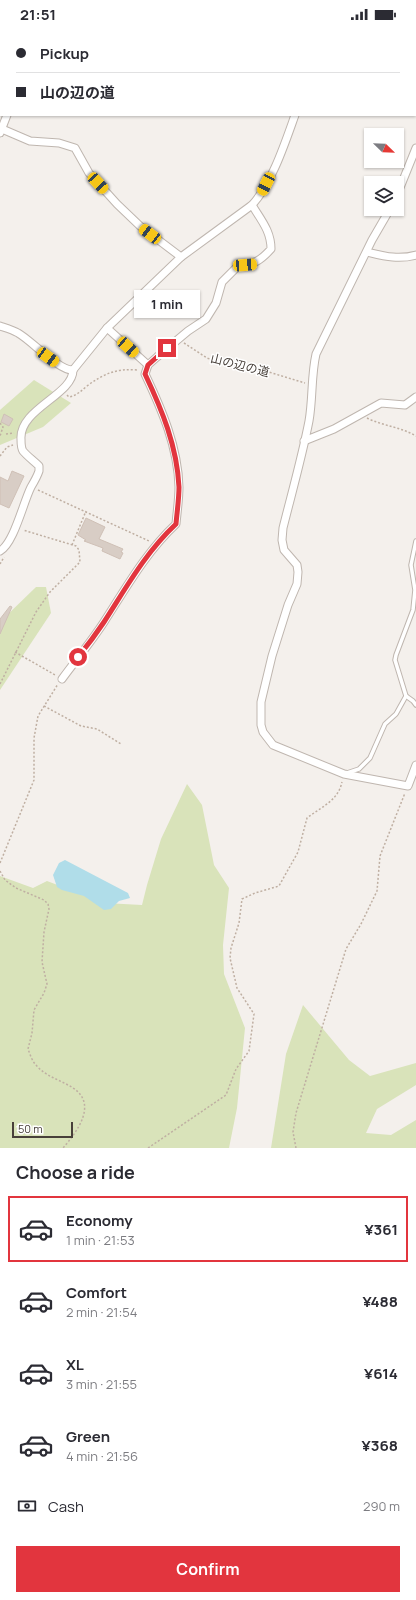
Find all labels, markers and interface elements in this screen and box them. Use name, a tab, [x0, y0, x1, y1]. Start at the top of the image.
text: 21:51	[20, 4, 56, 25]
text: Pickup	[40, 43, 89, 64]
text: 山の辺の道	[40, 82, 115, 103]
north arrow	[364, 128, 404, 168]
map controls	[364, 128, 404, 216]
car	[85, 170, 111, 196]
car	[255, 171, 277, 197]
button: layers	[364, 176, 404, 216]
car	[137, 222, 163, 246]
car	[233, 258, 257, 272]
callout: 1 min	[134, 290, 200, 318]
text: 1 min	[151, 295, 183, 313]
car	[115, 335, 141, 359]
route end	[158, 339, 176, 357]
car	[35, 345, 61, 369]
street label: 山の辺の道	[209, 349, 271, 381]
route start	[69, 648, 87, 666]
scale bar	[12, 1120, 73, 1139]
text: 50 m	[18, 1121, 43, 1136]
text: Choose a ride	[16, 1160, 135, 1184]
text: Economy	[66, 1210, 133, 1231]
icon: car	[18, 1211, 54, 1247]
text: ¥361	[364, 1219, 398, 1240]
text: 1 min · 21:53	[66, 1231, 135, 1249]
text: Comfort	[66, 1282, 127, 1303]
icon: car	[18, 1283, 54, 1319]
text: ¥488	[362, 1291, 398, 1312]
text: 2 min · 21:54	[66, 1303, 137, 1321]
text: XL	[66, 1354, 84, 1375]
icon: car	[18, 1355, 54, 1391]
text: ¥614	[364, 1363, 398, 1384]
text: 3 min · 21:55	[66, 1375, 137, 1393]
text: Green	[66, 1426, 110, 1447]
icon: car	[18, 1427, 54, 1463]
text: ¥368	[362, 1435, 398, 1456]
text: 4 min · 21:56	[66, 1447, 138, 1465]
icon: cash	[16, 1495, 38, 1517]
text: Cash	[48, 1496, 84, 1517]
text: 290 m	[363, 1497, 400, 1515]
button: Confirm	[16, 1546, 400, 1592]

